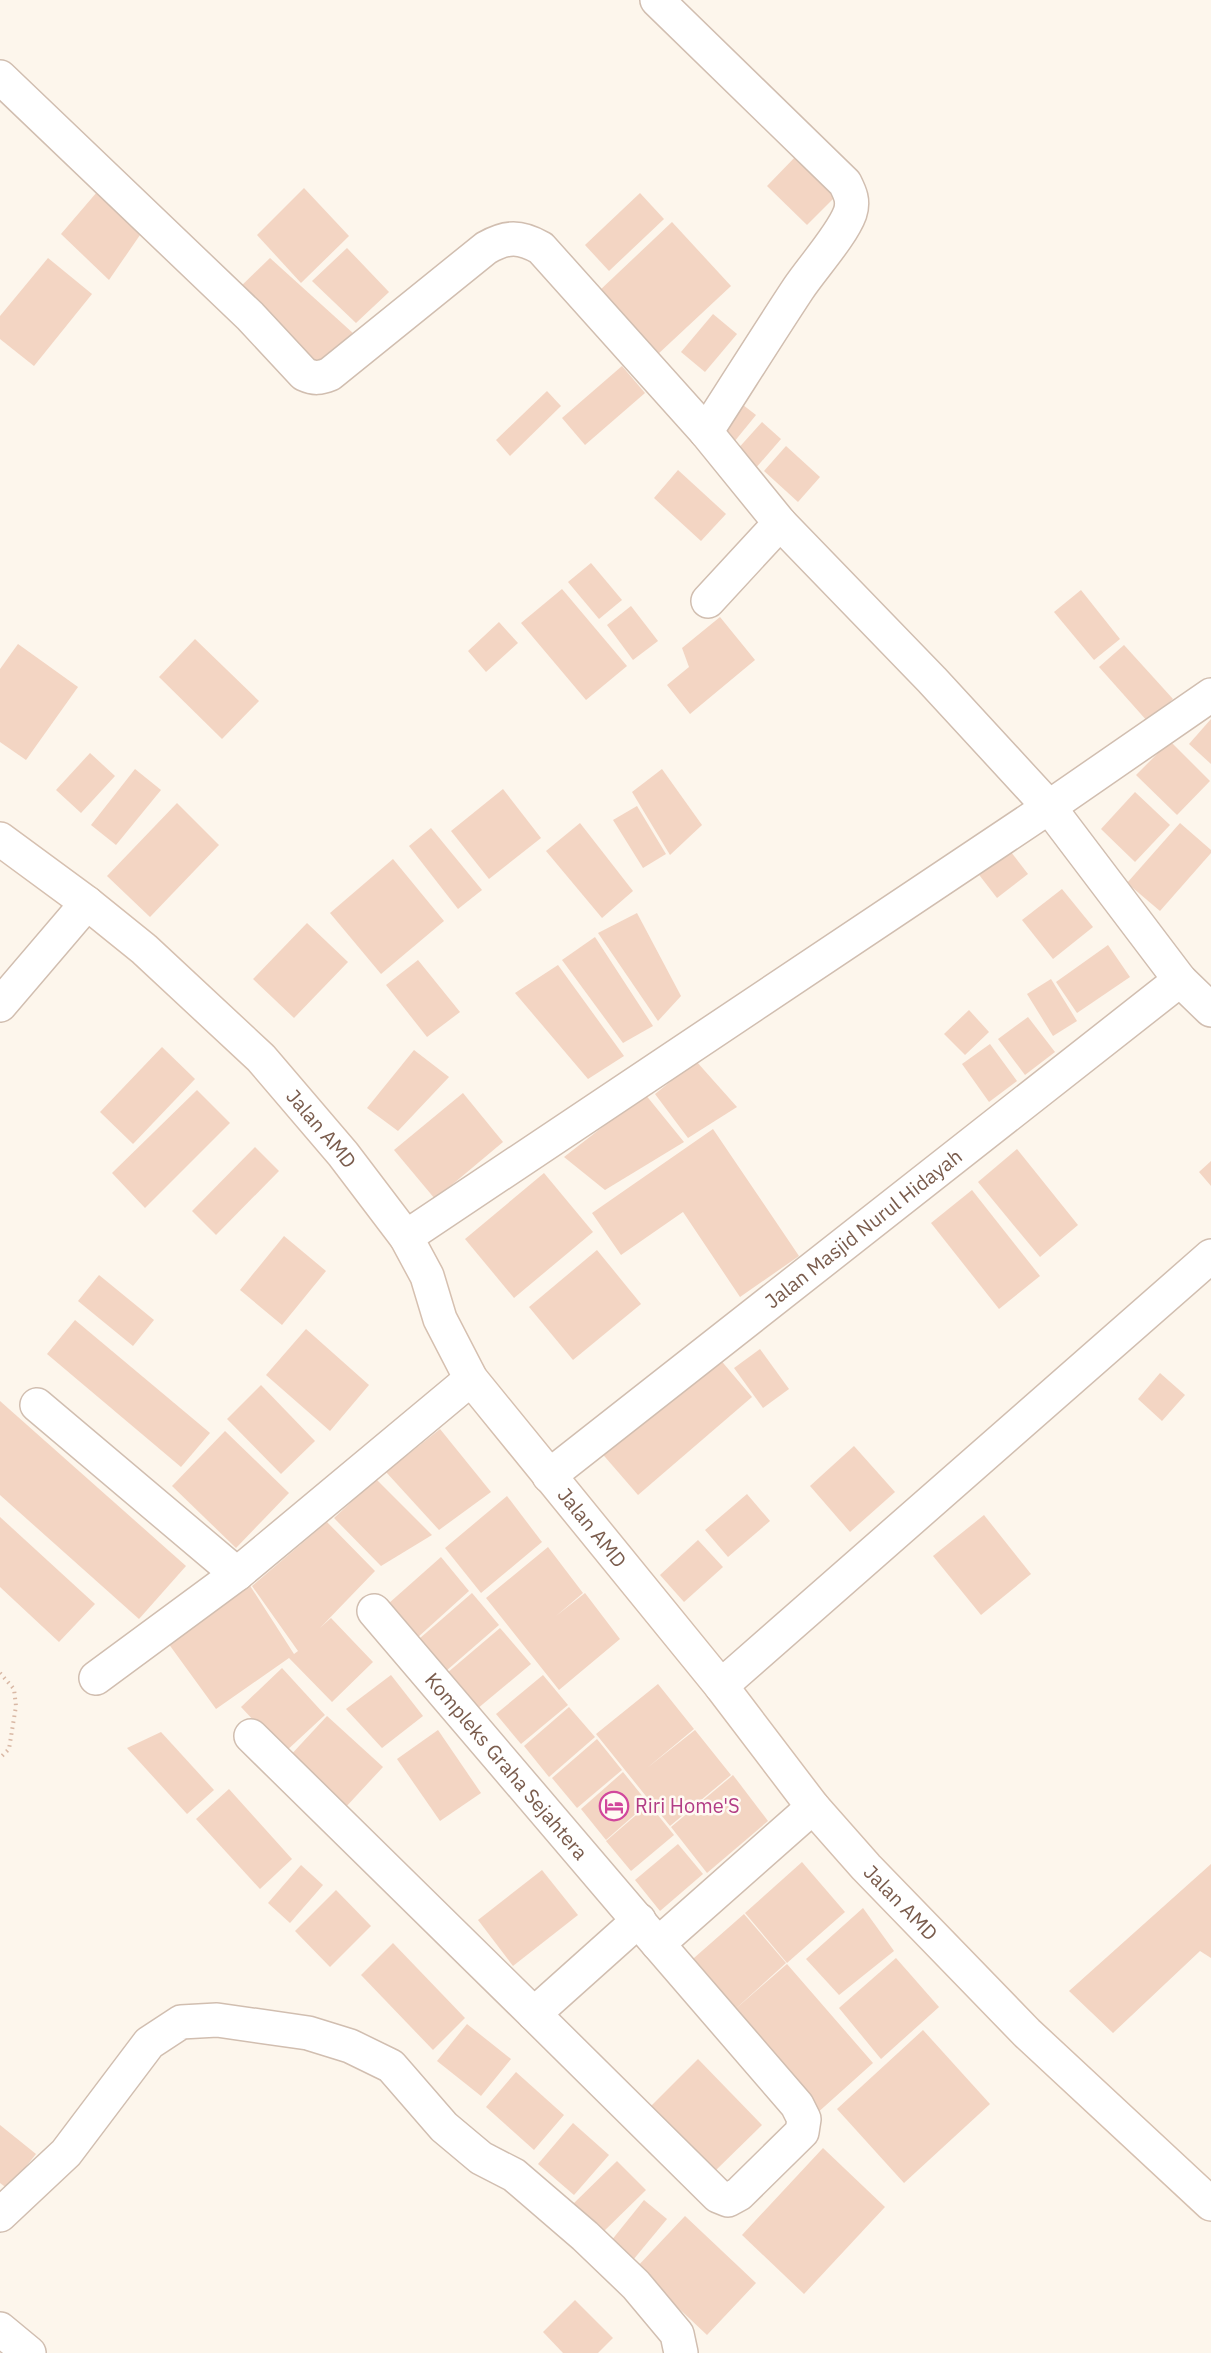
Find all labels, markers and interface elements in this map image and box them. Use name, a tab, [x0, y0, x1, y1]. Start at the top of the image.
street label: Jalan AMD	[280, 1083, 363, 1173]
street label: Jalan Masjid Nurul Hidayah	[759, 1142, 967, 1314]
street label: Jalan AMD	[552, 1482, 633, 1573]
street label: Kompleks Graha Sejahtera	[419, 1667, 594, 1865]
hotel icon: Riri Home'S	[598, 1790, 630, 1822]
place label: Riri Home'S	[635, 1792, 740, 1819]
street label: Jalan AMD	[858, 1859, 944, 1946]

